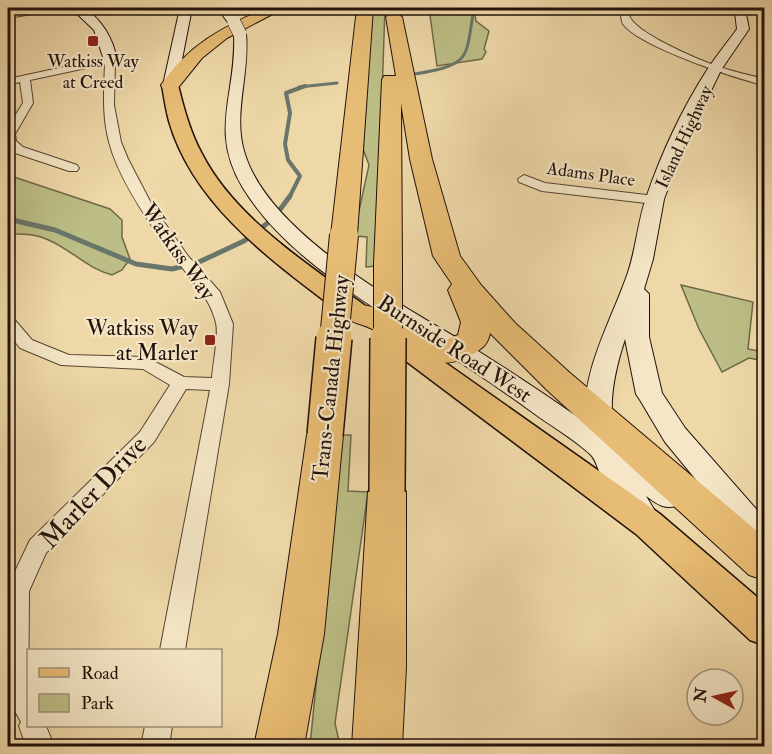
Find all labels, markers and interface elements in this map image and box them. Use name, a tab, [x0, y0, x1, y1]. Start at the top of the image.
marker: Watkiss Way at Creed	[86, 34, 100, 48]
place label: Watkiss Way at Creed	[46, 50, 140, 94]
street label: Island Highway	[651, 81, 719, 192]
street label: Adams Place	[544, 157, 637, 192]
street label: Watkiss Way	[134, 197, 222, 306]
street label: Trans-Canada Highway	[306, 273, 356, 483]
street label: Burnside Road West	[372, 289, 537, 409]
place label: Watkiss Way at Marler	[85, 314, 199, 367]
marker: Watkiss Way at Marler	[203, 333, 217, 347]
street label: Marler Drive	[33, 429, 154, 556]
legend	[27, 649, 222, 727]
text: Road	[81, 662, 119, 685]
north arrow	[685, 667, 745, 727]
text: N	[690, 686, 712, 705]
text: Park	[81, 692, 114, 715]

